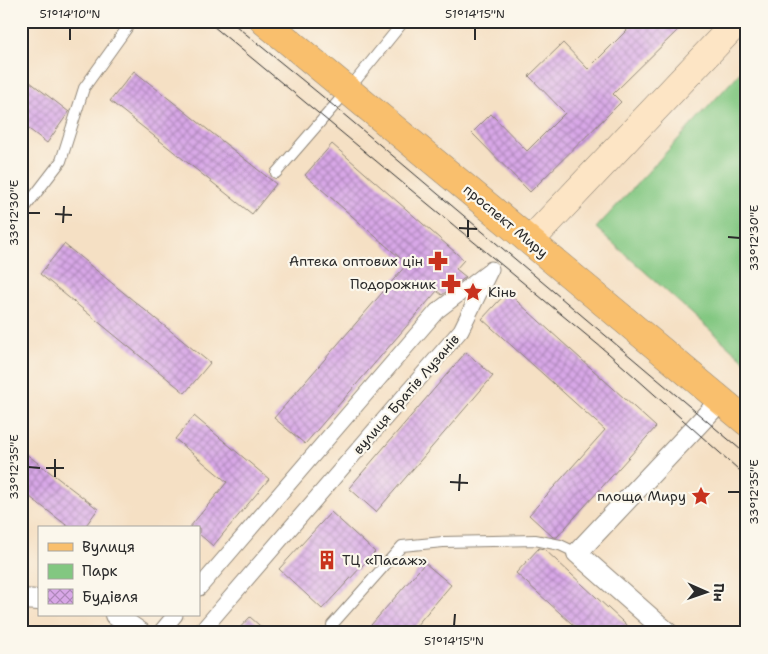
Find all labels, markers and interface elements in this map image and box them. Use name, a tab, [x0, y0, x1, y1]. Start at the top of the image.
text: 51°14'10"N	[40, 6, 100, 22]
text: 51°14'15"N	[445, 6, 505, 22]
text: 33°12'30"E	[6, 180, 22, 246]
street label: проспект Миру	[460, 180, 552, 262]
text: 33°12'30"E	[746, 205, 762, 271]
pharmacy icon: Аптека оптових цін	[427, 250, 449, 272]
place label: Аптека оптових цін	[289, 252, 423, 270]
pharmacy icon: Подорожник	[440, 273, 462, 295]
place label: Подорожник	[350, 275, 437, 293]
place icon: Кінь	[462, 281, 484, 303]
place label: Кінь	[488, 283, 516, 301]
street label: вулиця Братів Лузанів	[349, 330, 463, 458]
text: 33°12'35"E	[6, 434, 22, 500]
text: 33°12'35"E	[746, 459, 762, 525]
place icon: площа Миру	[690, 485, 712, 507]
place label: площа Миру	[597, 487, 686, 505]
legend	[38, 526, 200, 616]
text: Вулиця	[82, 537, 135, 557]
building icon: ТЦ «Пасаж»	[316, 549, 338, 571]
place label: ТЦ «Пасаж»	[342, 551, 427, 569]
text: Парк	[82, 561, 118, 581]
north arrow	[680, 566, 730, 616]
text: Пн	[710, 583, 728, 602]
text: Будівля	[82, 587, 138, 607]
text: 51°14'15"N	[424, 633, 484, 649]

